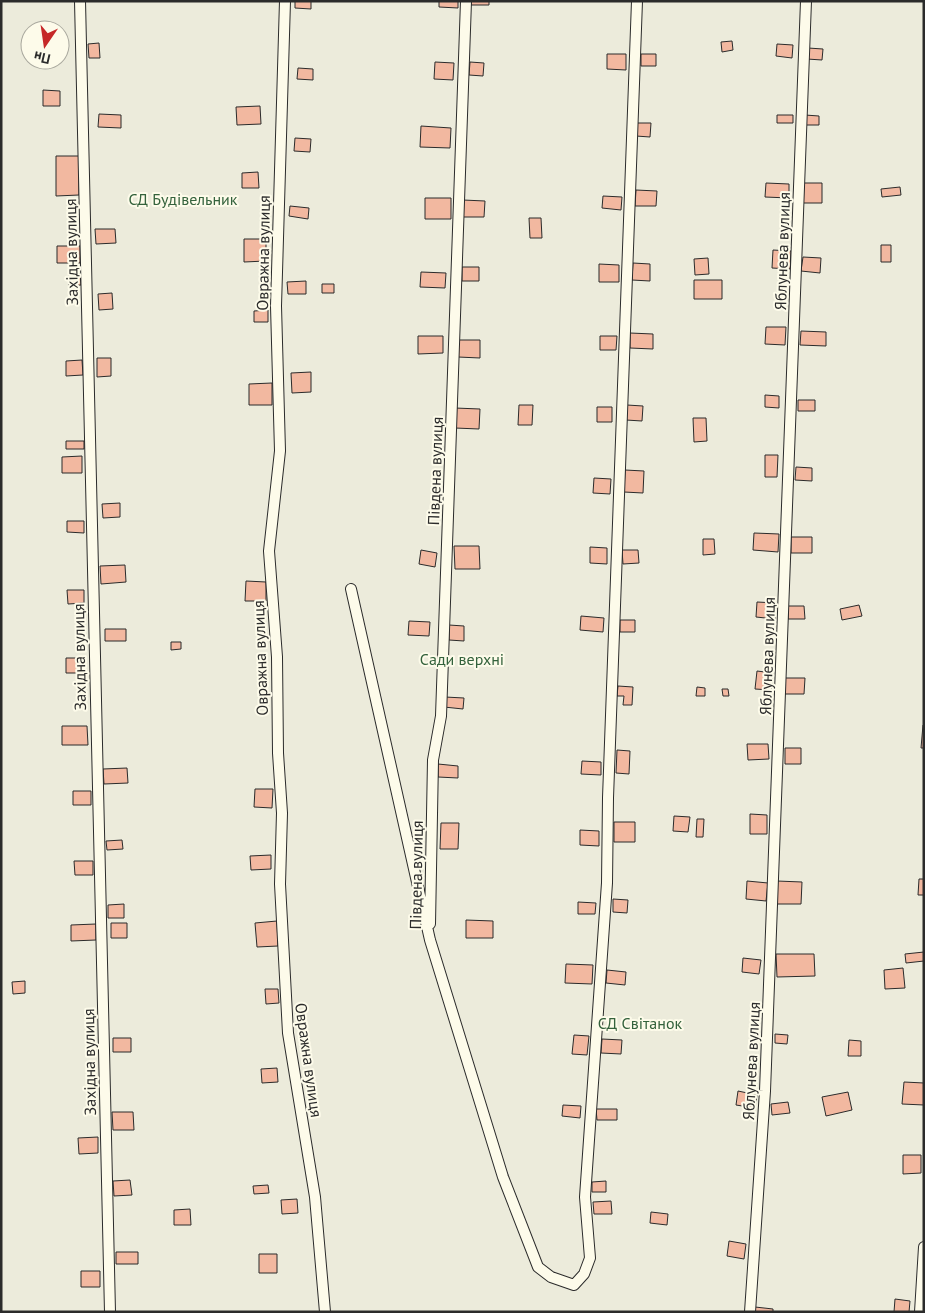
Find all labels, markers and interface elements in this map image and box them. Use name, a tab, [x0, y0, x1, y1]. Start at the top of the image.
north arrow	[20, 20, 70, 70]
text: Пн	[32, 47, 52, 68]
park label: СД Будівельник	[129, 189, 238, 209]
street label: Яблунева вулиця	[770, 191, 794, 311]
street label: Овражна вулиця	[252, 195, 274, 311]
street label: Західна вулиця	[60, 198, 82, 306]
street label: Південа вулиця	[423, 416, 447, 526]
street label: Яблунева вулиця	[755, 596, 779, 716]
street label: Овражна вулиця	[248, 600, 272, 716]
street label: Західна вулиця	[68, 603, 90, 711]
park label: Сади верхні	[420, 649, 504, 669]
street label: Південа вулиця	[405, 820, 427, 930]
street label: Яблунева вулиця	[738, 1001, 764, 1121]
street label: Овражна вулиця	[291, 1002, 327, 1118]
street label: Західна вулиця	[78, 1008, 100, 1116]
park label: СД Світанок	[598, 1013, 683, 1033]

